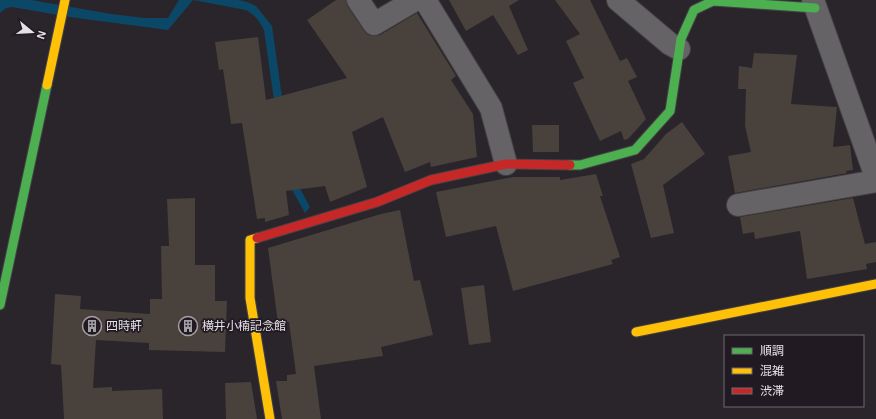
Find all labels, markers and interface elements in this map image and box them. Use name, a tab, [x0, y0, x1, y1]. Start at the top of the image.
north arrow	[12, 12, 52, 52]
text: N	[35, 29, 48, 41]
building icon: 四時軒	[81, 315, 103, 337]
building icon: 横井小楠記念館	[177, 315, 199, 337]
place label: 四時軒	[106, 319, 142, 333]
place label: 横井小楠記念館	[202, 319, 286, 333]
legend	[724, 335, 864, 407]
text: 順調	[760, 344, 784, 358]
text: 混雑	[760, 364, 784, 378]
text: 渋滞	[760, 384, 784, 398]

